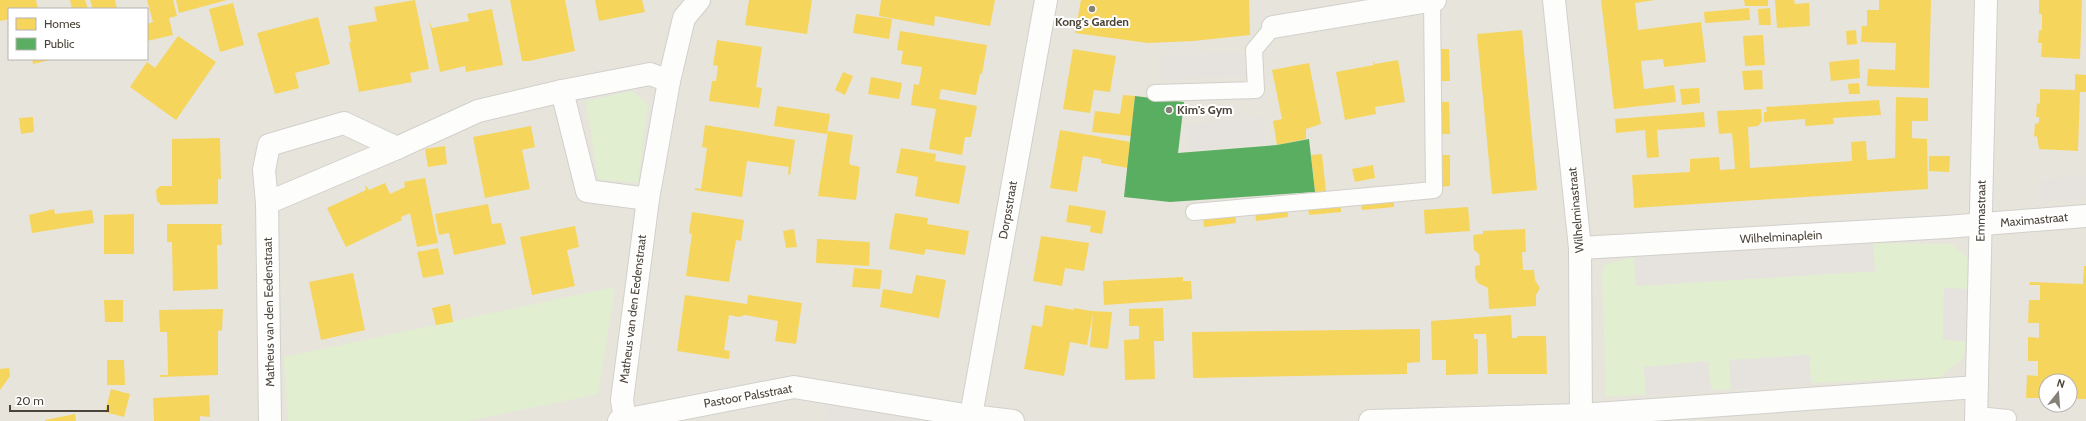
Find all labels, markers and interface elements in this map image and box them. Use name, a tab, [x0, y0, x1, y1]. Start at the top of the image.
marker: Kong's Garden	[1087, 4, 1097, 14]
legend	[8, 8, 148, 60]
place label: Kong's Garden	[1055, 14, 1129, 29]
text: Homes	[44, 16, 81, 31]
text: Public	[44, 36, 75, 51]
place label: Kim's Gym	[1177, 102, 1233, 117]
marker: Kim's Gym	[1164, 105, 1174, 115]
street label: Wilhelminastraat	[1564, 167, 1587, 253]
street label: Dorpsstraat	[995, 180, 1020, 240]
street label: Emmastraat	[1972, 180, 1989, 242]
street label: Maximastraat	[1999, 209, 2069, 230]
street label: Wilhelminaplein	[1739, 227, 1823, 246]
street label: Matheus van den Eedenstraat	[616, 234, 649, 384]
street label: Matheus van den Eedenstraat	[260, 237, 277, 387]
north arrow	[2038, 373, 2078, 413]
text: N	[2055, 376, 2067, 391]
street label: Pastoor Palsstraat	[703, 380, 793, 411]
scale bar	[10, 387, 108, 413]
text: 20 m	[16, 393, 44, 408]

